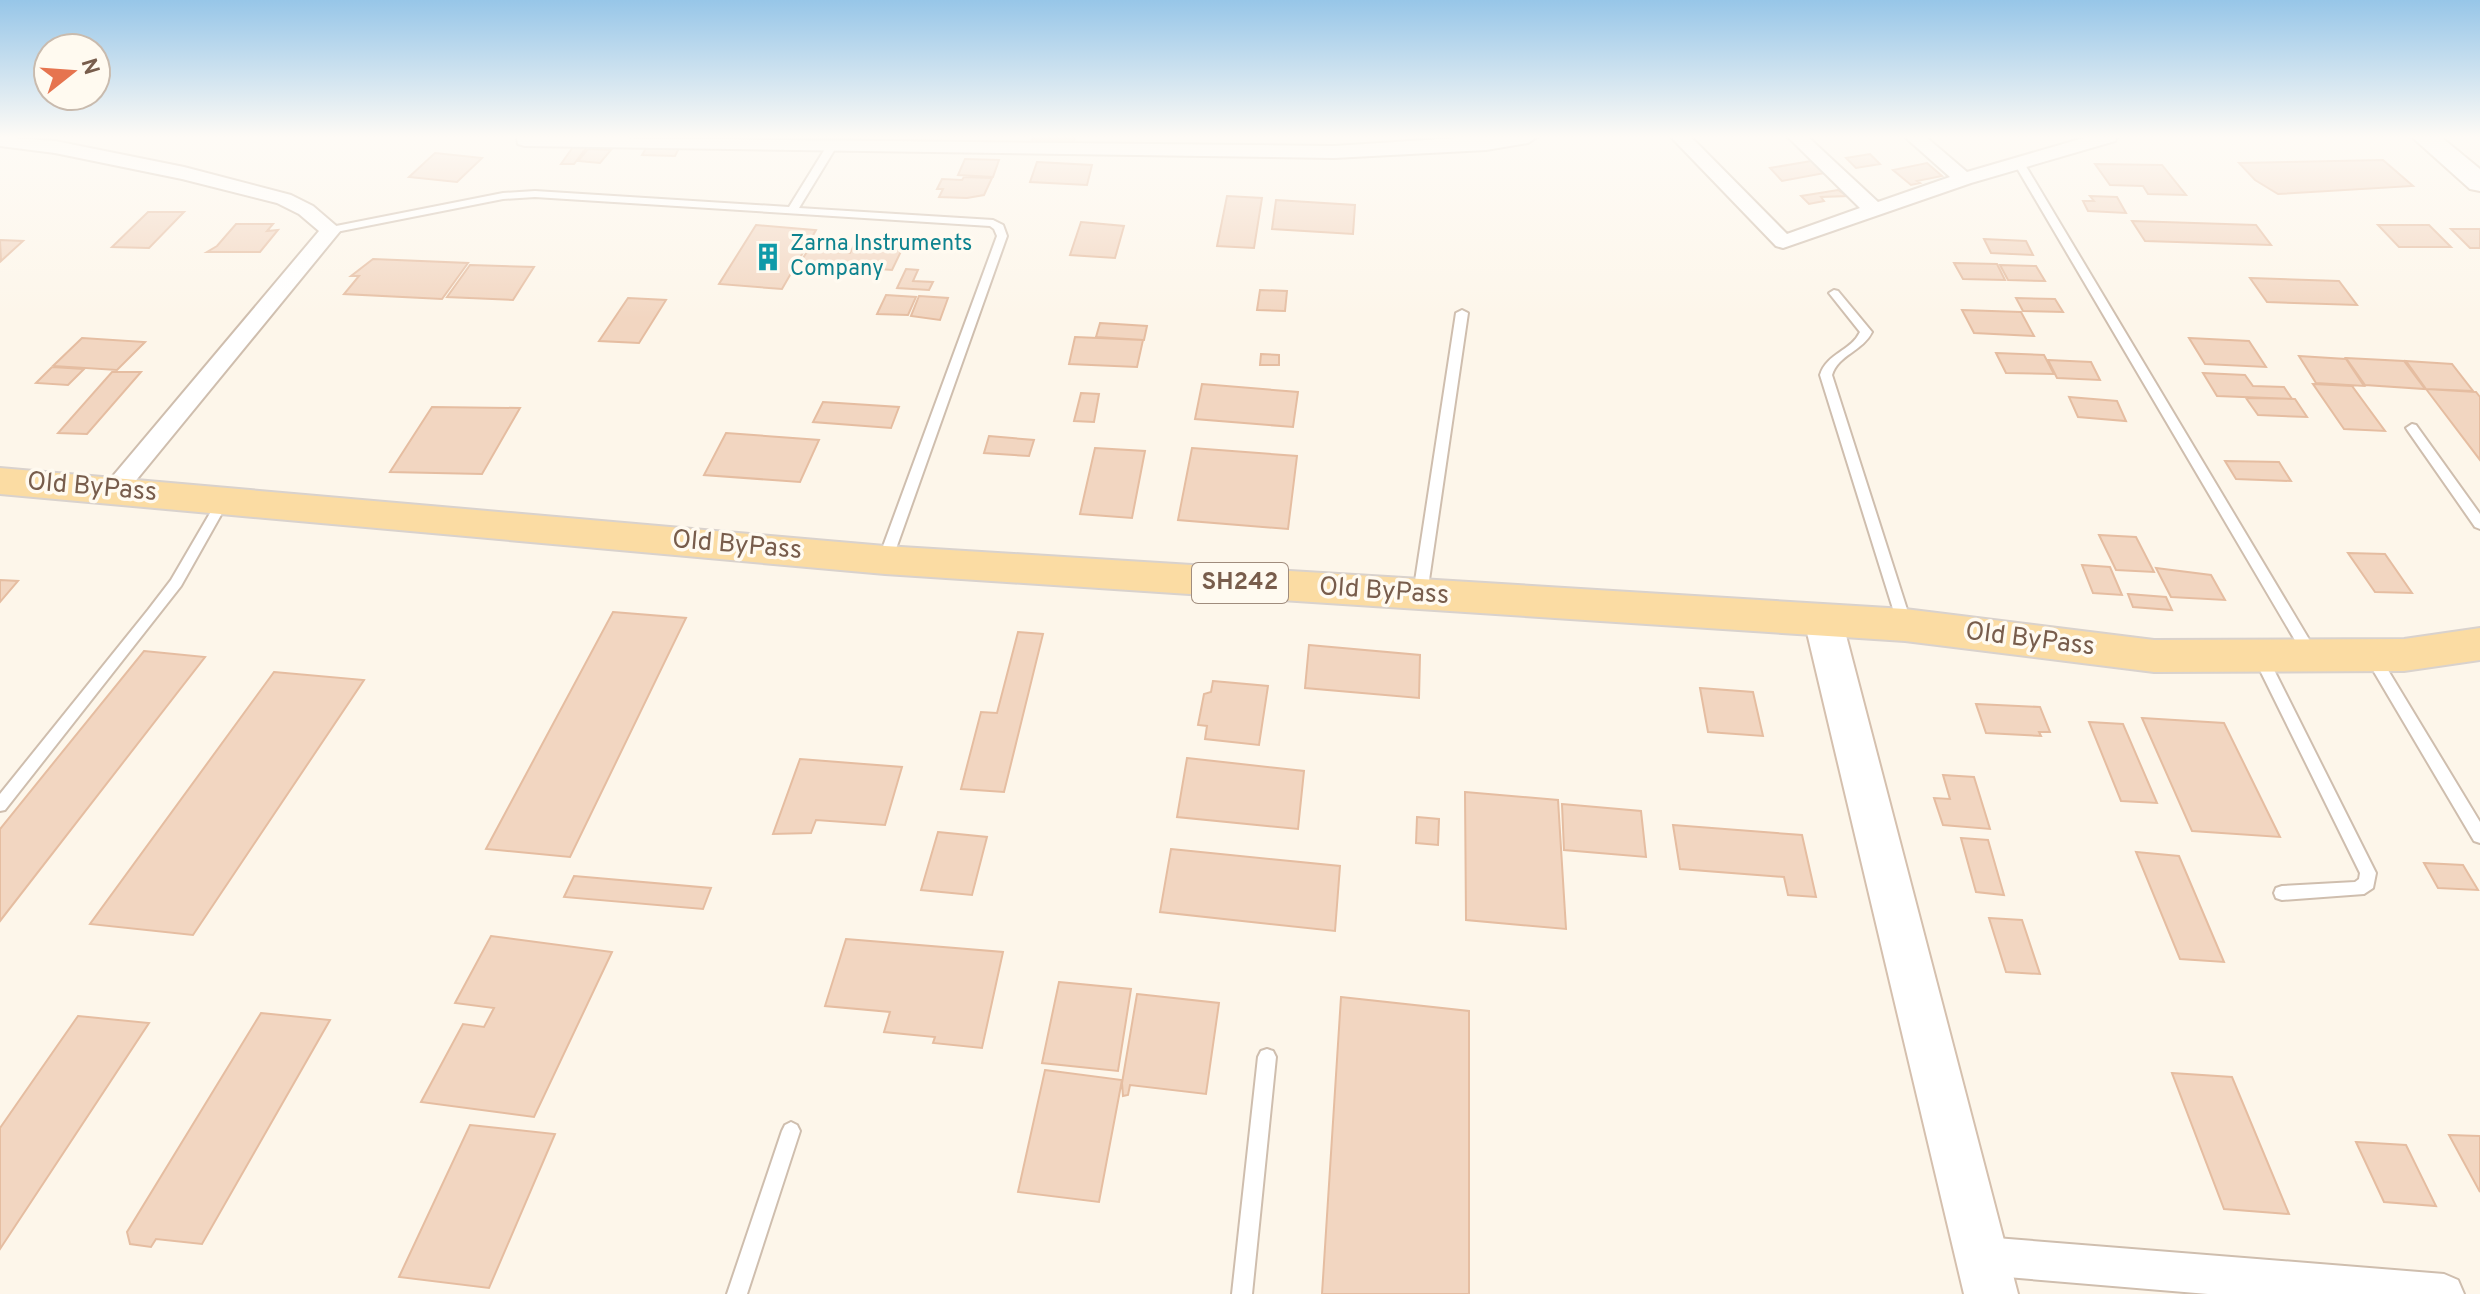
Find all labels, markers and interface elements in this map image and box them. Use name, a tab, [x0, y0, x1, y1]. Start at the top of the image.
north arrow	[32, 32, 112, 112]
text: N	[74, 55, 104, 78]
place label: Zarna Instruments Company	[790, 231, 972, 283]
building icon: Zarna Instruments Company	[753, 242, 783, 272]
street label: Old ByPass	[26, 466, 158, 510]
street label: Old ByPass	[671, 524, 803, 568]
road number: SH242	[1192, 563, 1288, 603]
street label: Old ByPass	[1318, 571, 1450, 613]
street label: Old ByPass	[1963, 616, 2097, 664]

